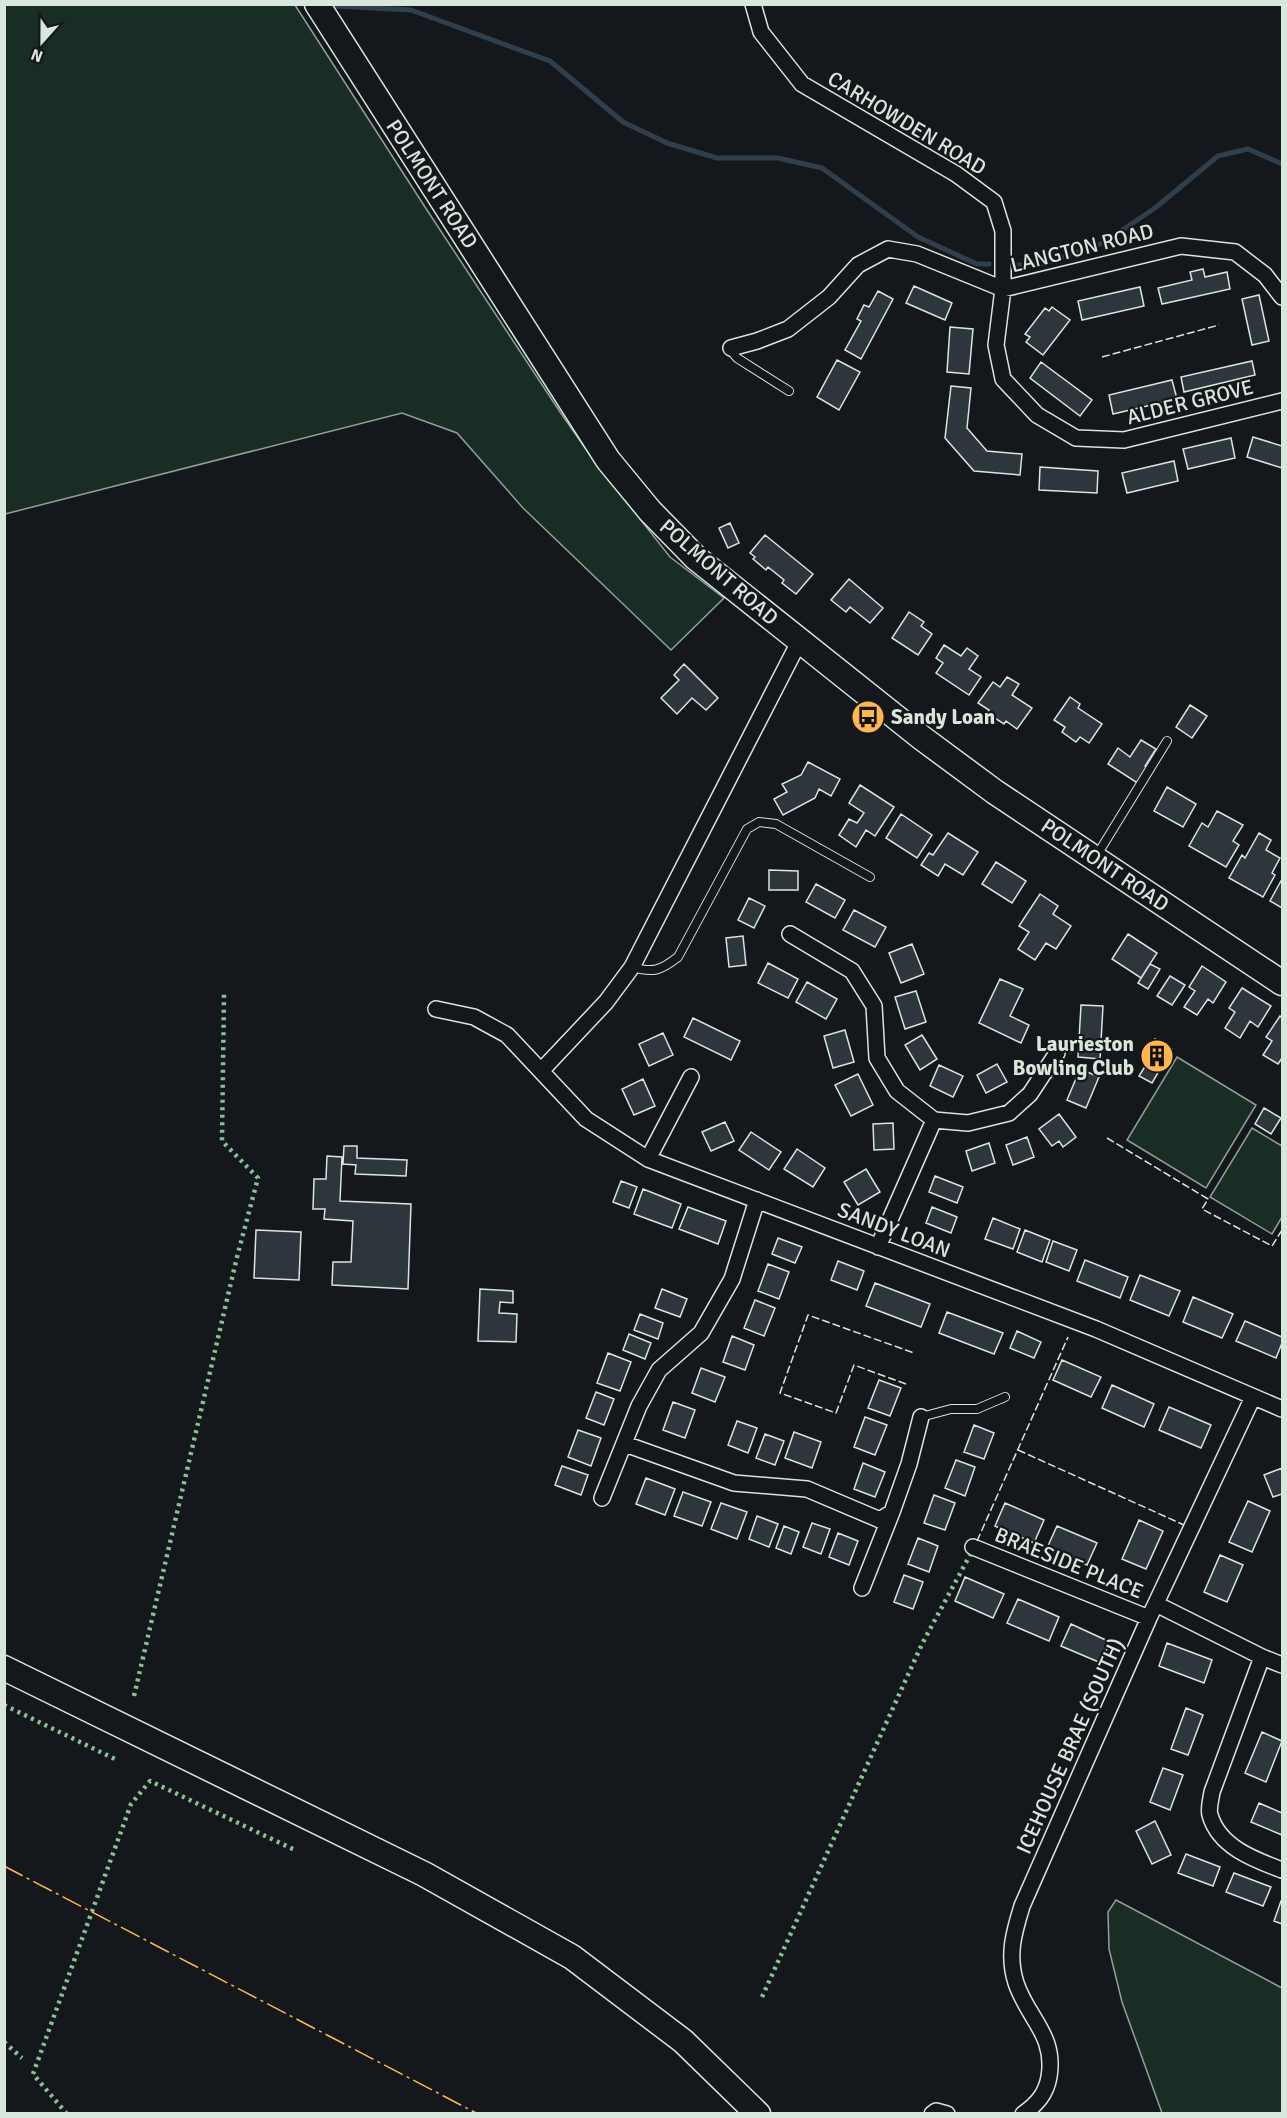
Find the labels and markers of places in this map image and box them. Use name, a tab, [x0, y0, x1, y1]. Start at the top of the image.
bus stop icon: Sandy Loan	[850, 699, 886, 735]
place label: Sandy Loan	[891, 704, 995, 730]
place label: Laurieston Bowling Club	[1013, 1031, 1134, 1081]
building icon: Laurieston Bowling Club	[1139, 1038, 1175, 1074]

